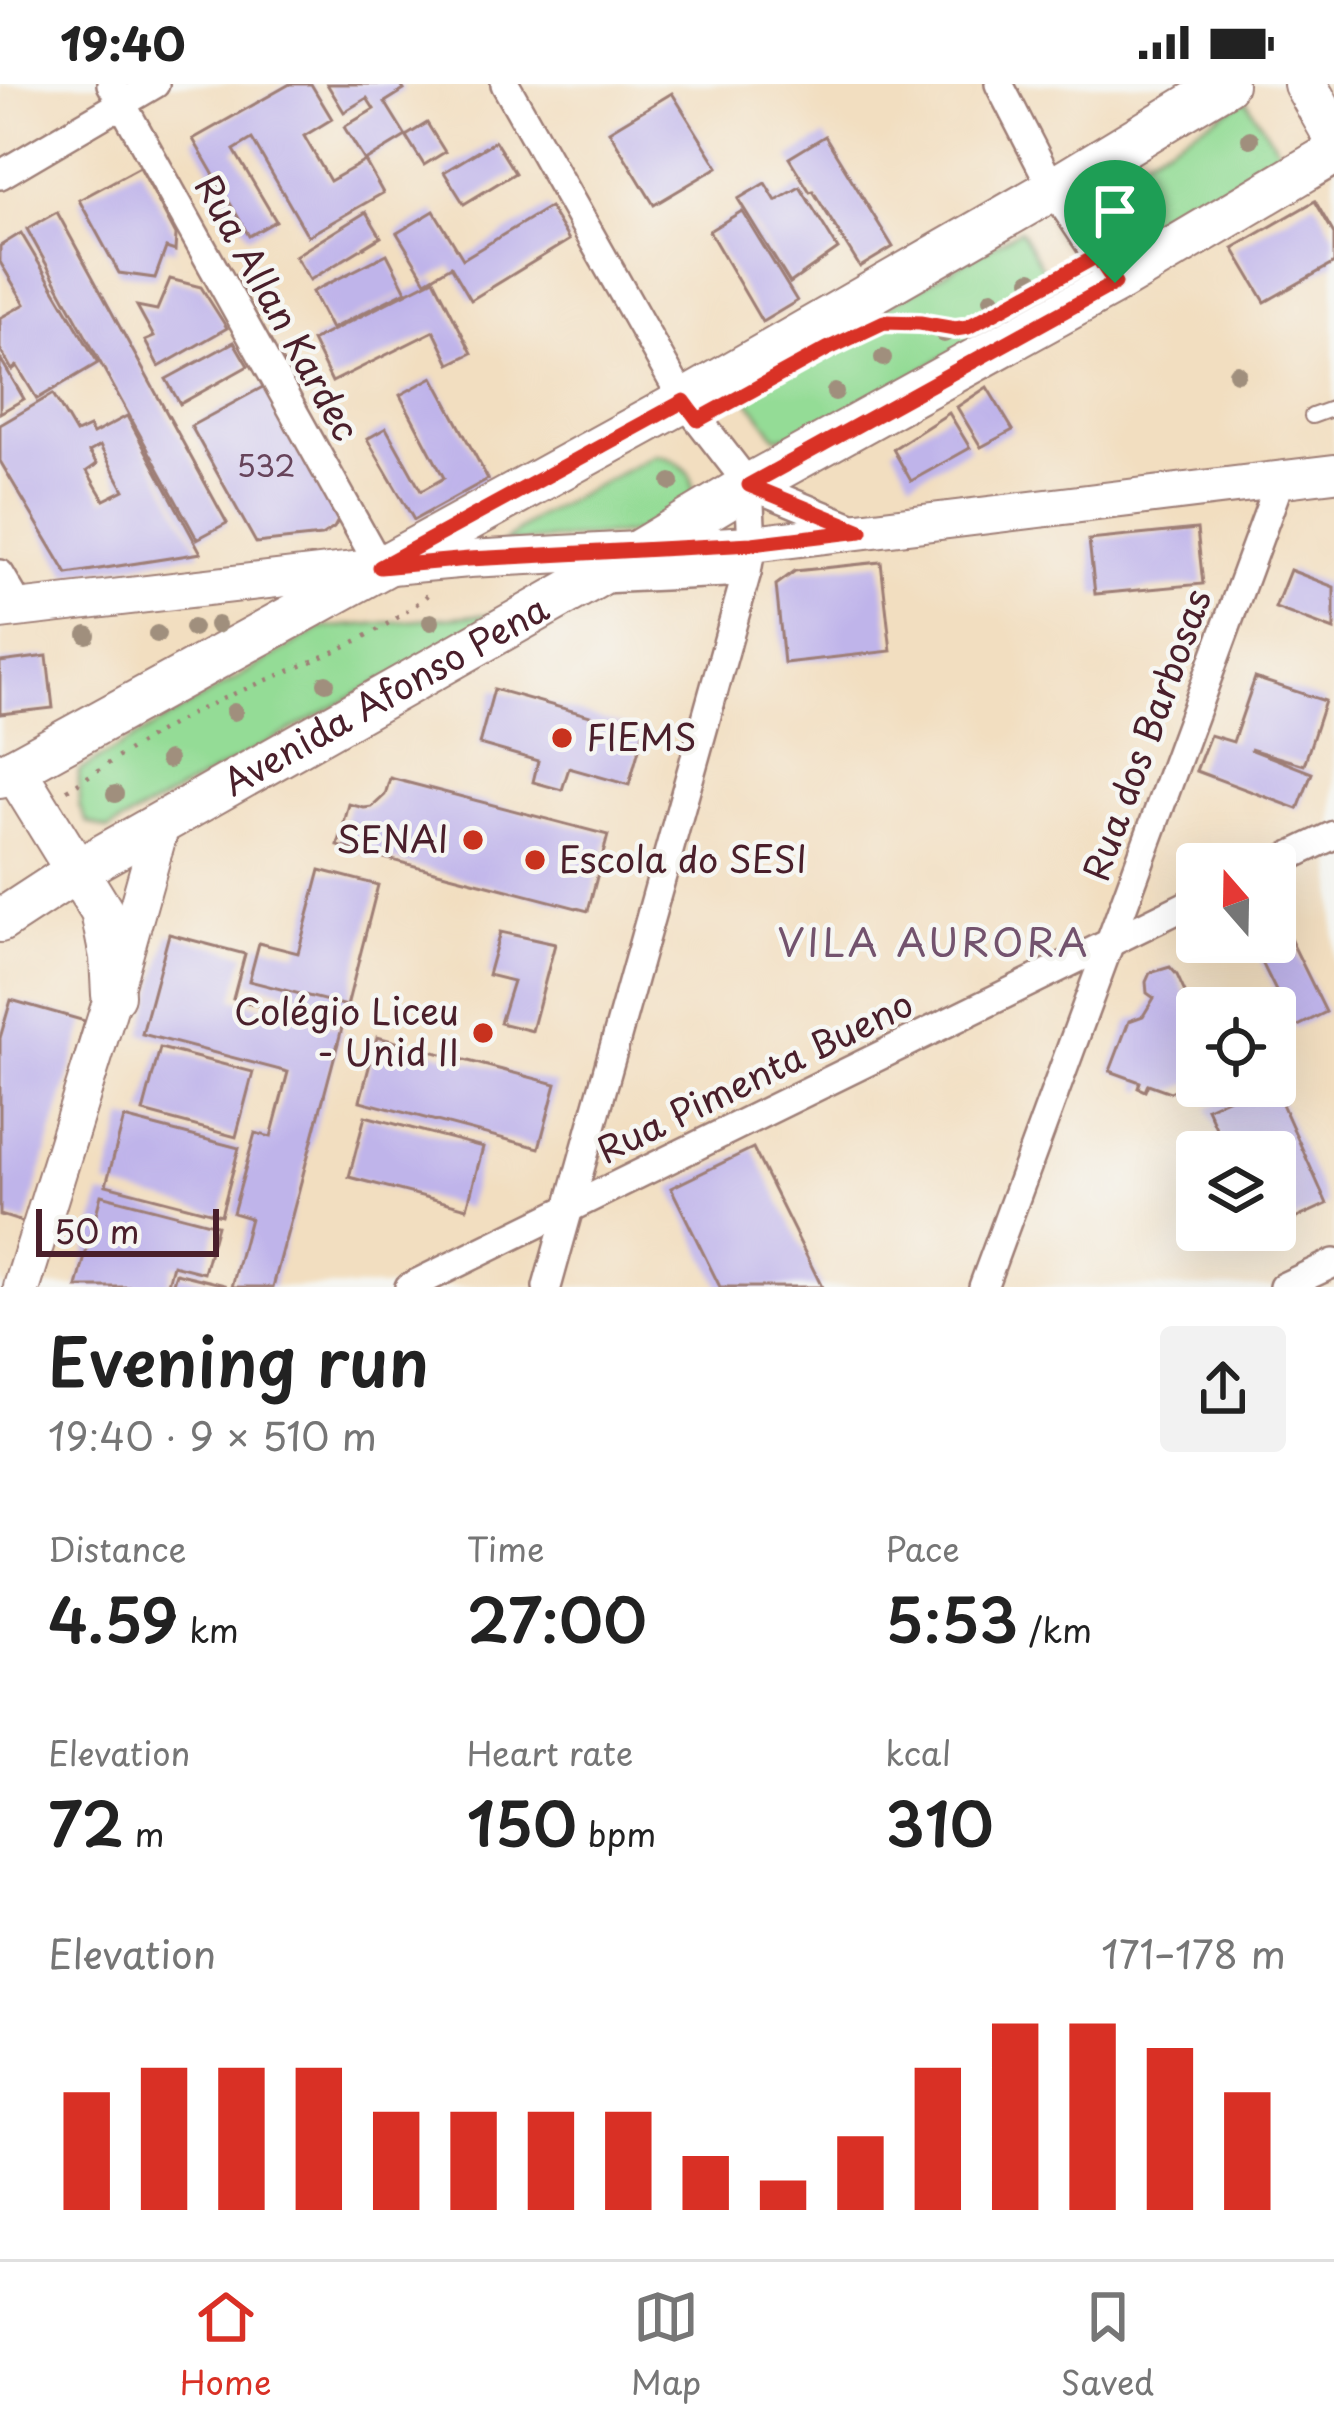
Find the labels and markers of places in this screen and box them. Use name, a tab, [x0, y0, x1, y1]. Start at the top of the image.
pin	[1064, 160, 1166, 283]
place label: FIEMS	[586, 709, 697, 763]
marker: FIEMS	[549, 725, 575, 751]
place label: SENAI	[336, 811, 449, 865]
marker: SENAI	[460, 827, 486, 853]
place label: Escola do SESI	[559, 831, 807, 885]
marker: Escola do SESI	[522, 847, 548, 873]
place label: Colégio Liceu - Unid II	[234, 983, 459, 1078]
marker: Colégio Liceu - Unid II	[470, 1020, 496, 1046]

